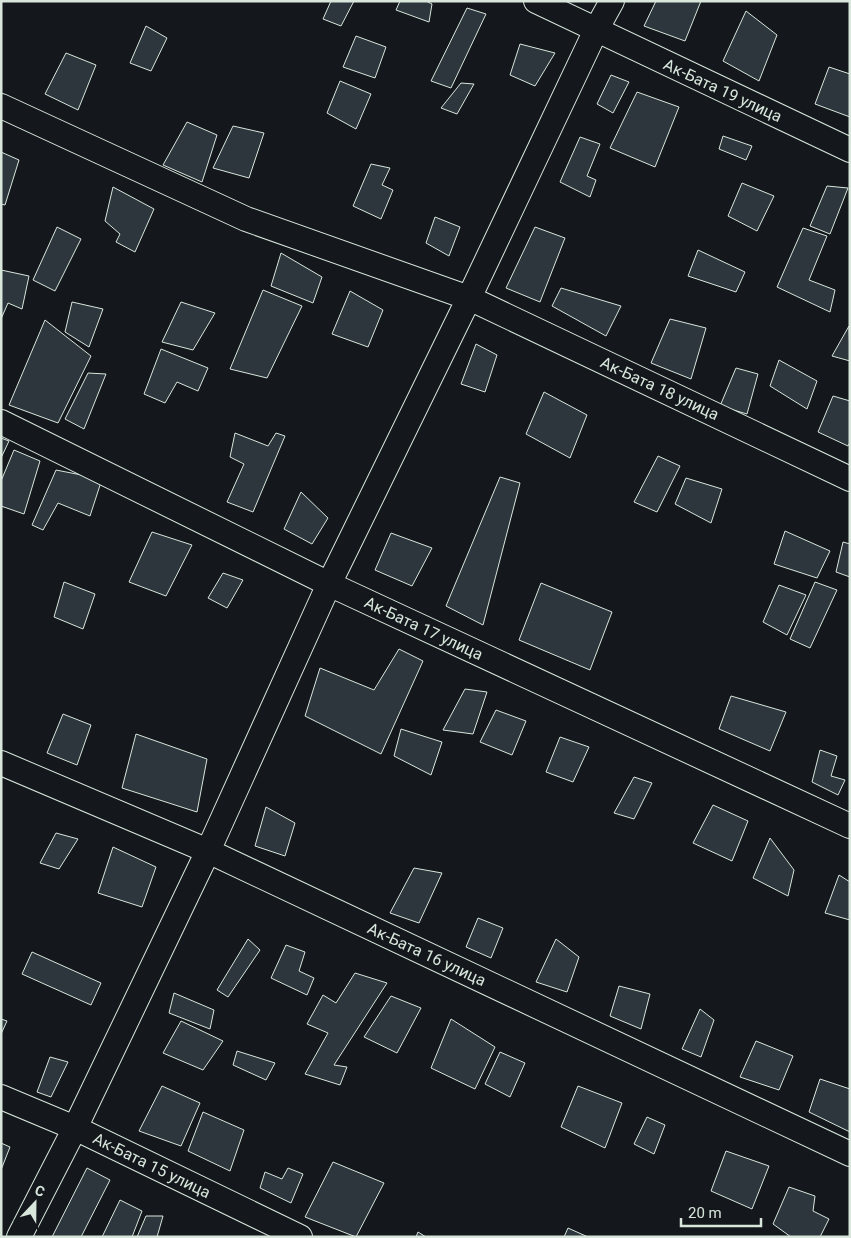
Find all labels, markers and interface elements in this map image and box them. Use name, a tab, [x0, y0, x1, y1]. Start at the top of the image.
street label: Ак-Бата 19 улица	[661, 55, 785, 126]
street label: Ак-Бата 18 улица	[598, 353, 722, 424]
street label: Ак-Бата 17 улица	[362, 593, 486, 664]
street label: Ак-Бата 16 улица	[365, 919, 489, 990]
street label: Ак-Бата 15 улица	[90, 1129, 214, 1202]
north arrow	[10, 1178, 60, 1228]
text: С	[33, 1182, 47, 1200]
scale bar	[681, 1196, 761, 1228]
text: 20 m	[688, 1204, 722, 1222]

